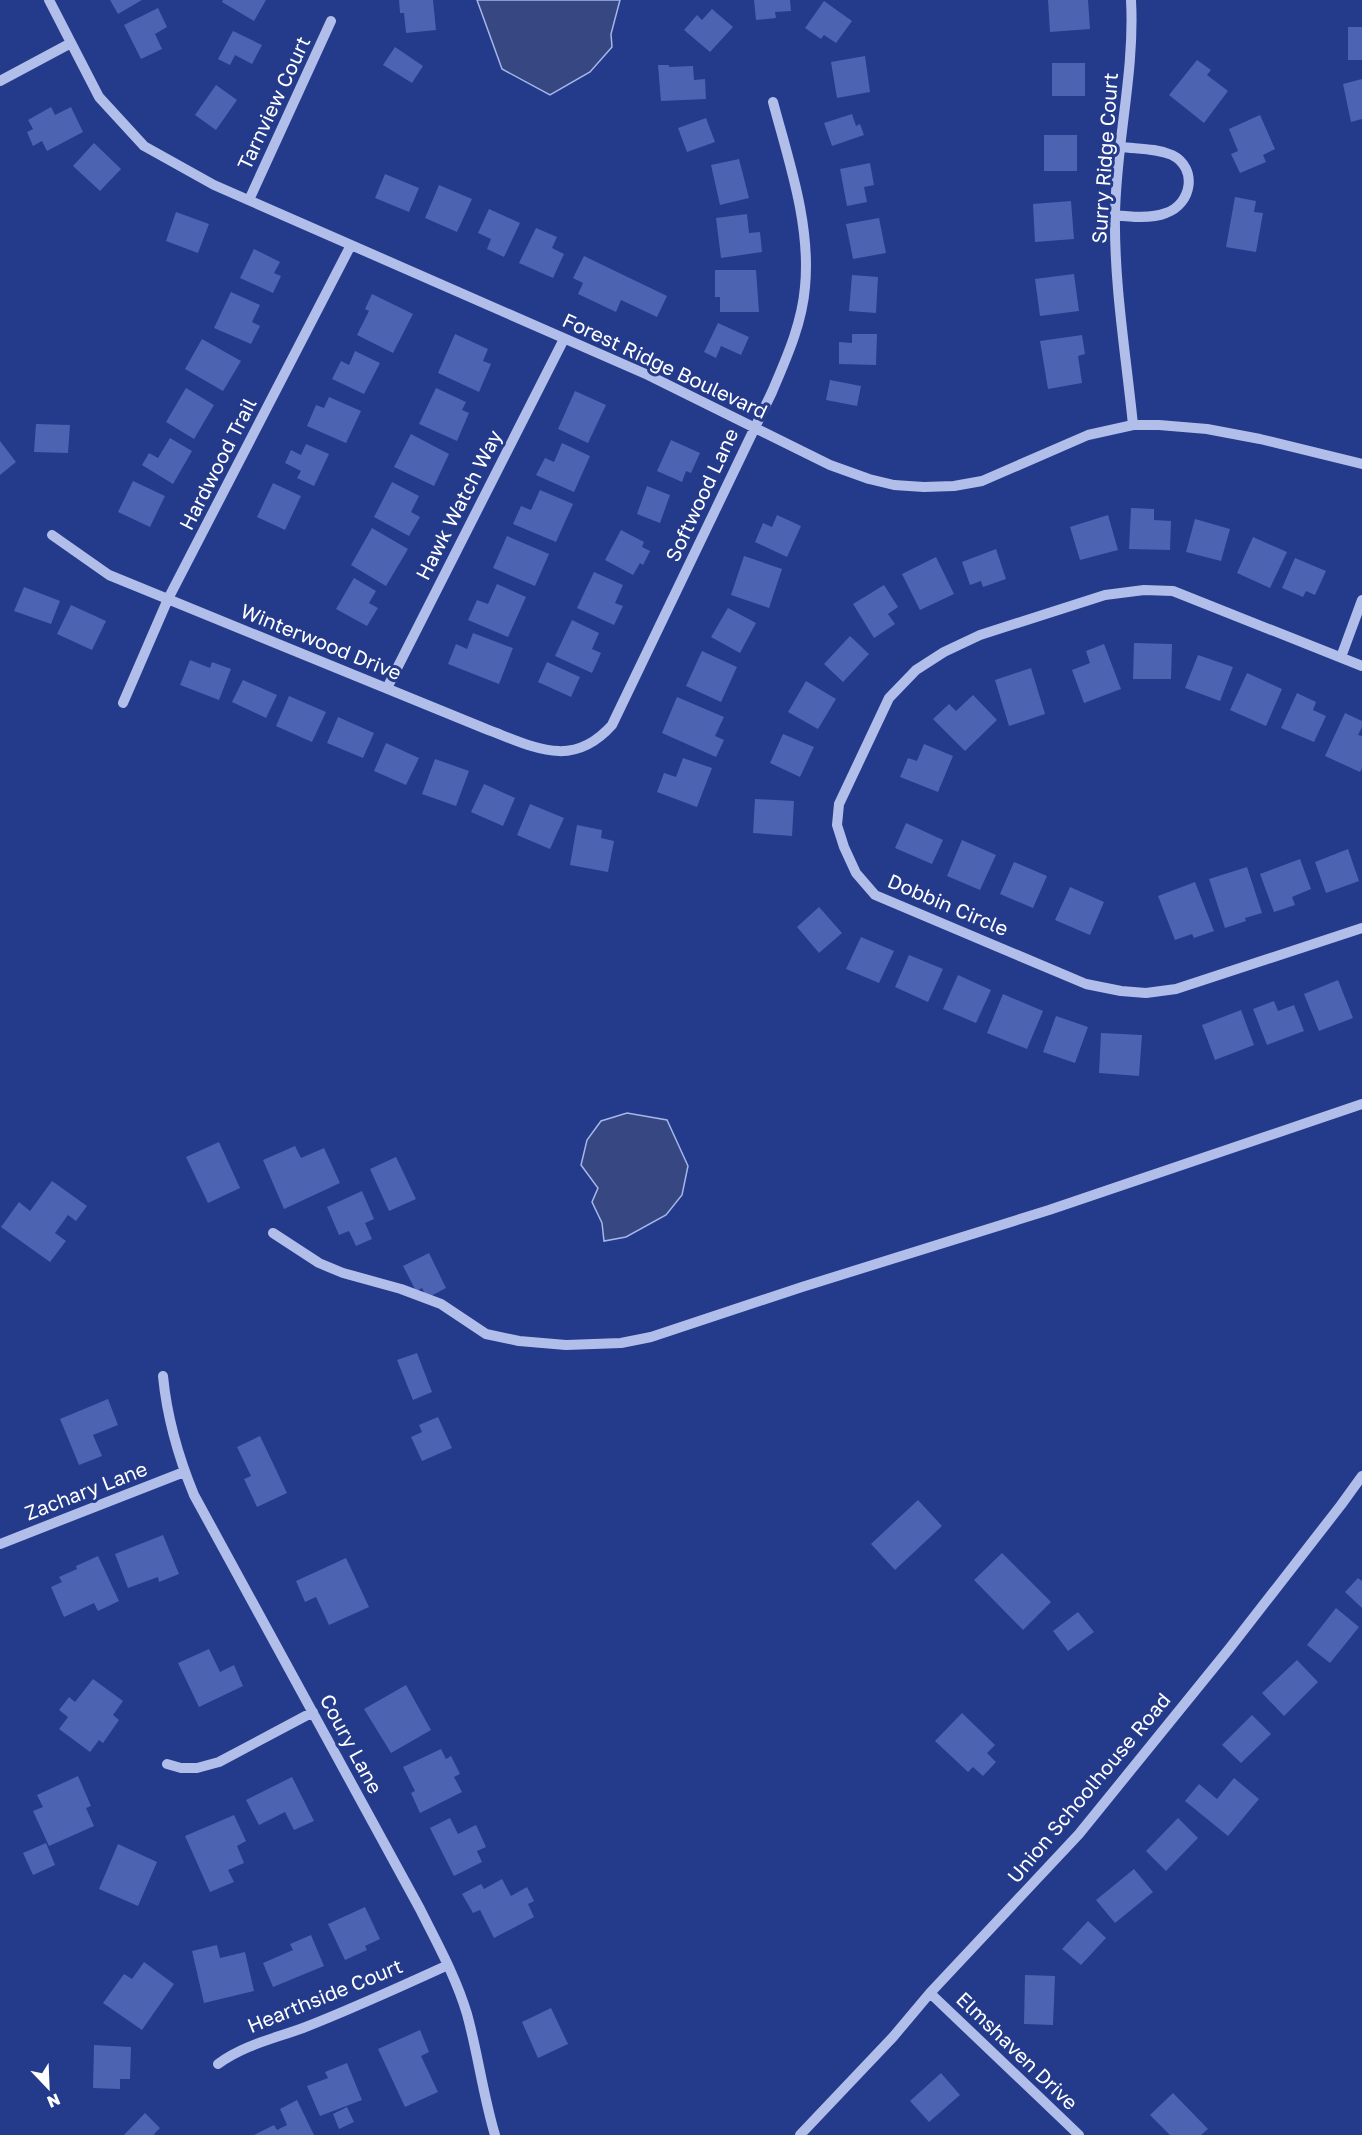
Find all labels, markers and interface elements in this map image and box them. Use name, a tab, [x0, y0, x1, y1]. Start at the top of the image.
street label: Tarnview Court	[232, 32, 315, 173]
street label: Surry Ridge Court	[1086, 72, 1122, 244]
street label: Forest Ridge Boulevard	[559, 307, 772, 423]
street label: Hardwood Trail	[174, 394, 261, 534]
street label: Softwood Lane	[660, 424, 742, 565]
street label: Hawk Watch Way	[410, 426, 506, 584]
street label: Winterwood Drive	[237, 598, 405, 684]
street label: Dobbin Circle	[885, 868, 1012, 940]
street label: Zachary Lane	[21, 1456, 150, 1524]
street label: Union Schoolhouse Road	[1002, 1688, 1175, 1887]
street label: Coury Lane	[316, 1690, 388, 1797]
street label: Hearthside Court	[243, 1953, 406, 2037]
street label: Elmshaven Drive	[952, 1986, 1083, 2114]
north arrow	[18, 2057, 78, 2117]
text: N	[44, 2089, 63, 2112]

